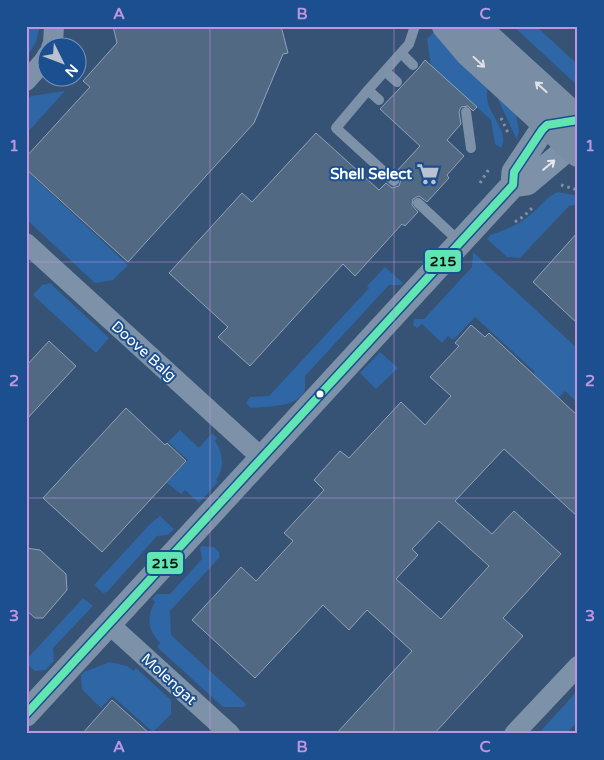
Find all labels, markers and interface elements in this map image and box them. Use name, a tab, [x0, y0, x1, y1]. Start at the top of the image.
text: A	[113, 4, 125, 24]
text: B	[296, 4, 308, 24]
text: C	[479, 4, 491, 24]
north arrow	[38, 38, 88, 88]
one-way arrow	[473, 56, 486, 68]
text: N	[61, 60, 81, 80]
one-way arrow	[535, 81, 548, 93]
text: 1	[9, 136, 19, 156]
text: 1	[585, 136, 595, 156]
one-way arrow	[542, 159, 555, 170]
supermarket icon: Shell Select	[415, 161, 441, 187]
place label: Shell Select	[330, 165, 412, 183]
line badge: 215	[424, 249, 462, 273]
text: 215	[430, 253, 456, 270]
street label: Doove Balg	[108, 317, 180, 385]
text: 2	[9, 371, 19, 391]
text: 2	[585, 371, 595, 391]
unlabelled marker	[315, 389, 325, 399]
line badge: 215	[146, 551, 184, 575]
text: 215	[152, 555, 178, 572]
text: 3	[9, 606, 19, 626]
text: 3	[585, 606, 595, 626]
street label: Molengat	[138, 649, 201, 709]
text: A	[113, 737, 125, 757]
text: B	[296, 737, 308, 757]
text: C	[479, 737, 491, 757]

